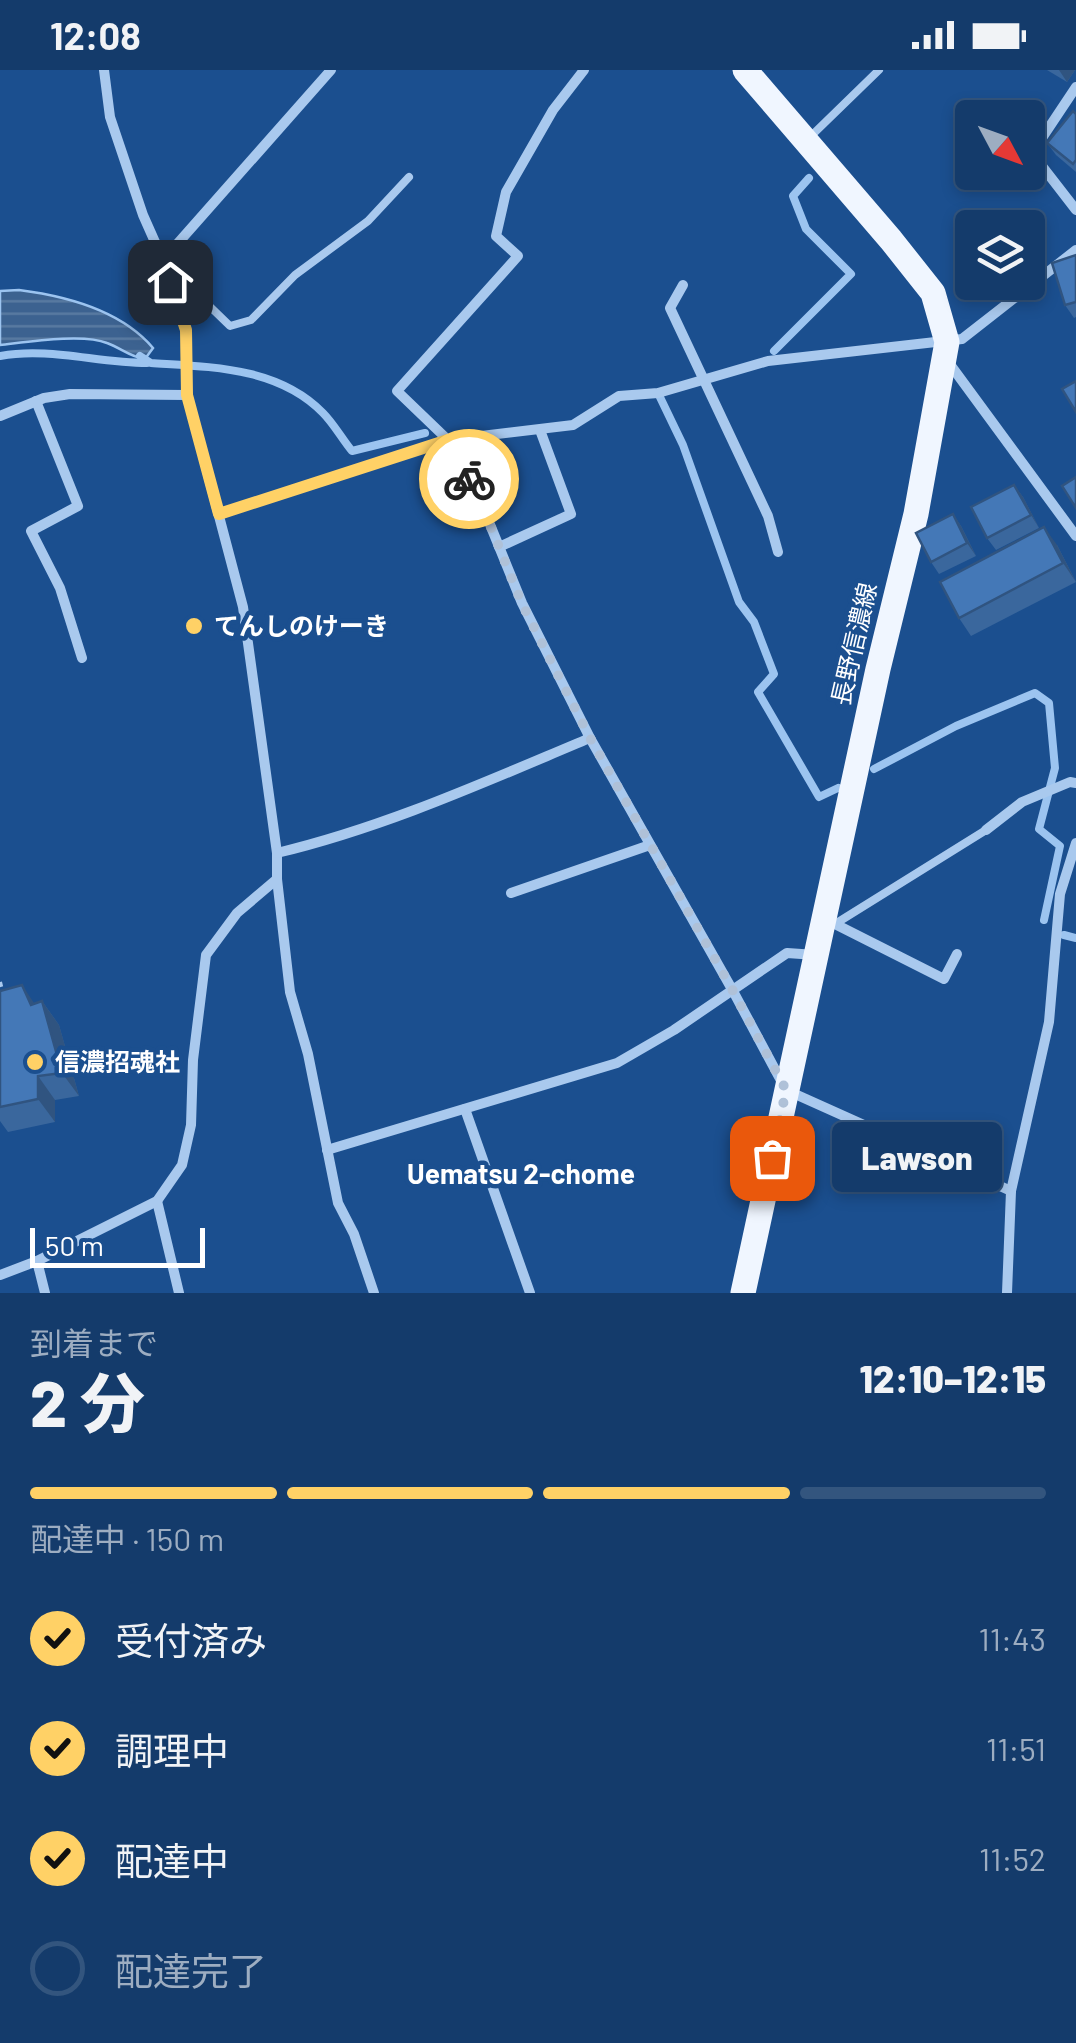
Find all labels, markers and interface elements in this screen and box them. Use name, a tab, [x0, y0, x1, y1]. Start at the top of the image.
text: 12:08	[50, 12, 141, 58]
north arrow	[955, 100, 1045, 190]
map controls	[955, 100, 1045, 300]
button: layers	[955, 210, 1045, 300]
pin	[128, 240, 213, 325]
icon: home	[143, 255, 198, 310]
courier	[419, 429, 519, 529]
icon: bike	[442, 452, 497, 507]
street label: 長野信濃線	[824, 579, 882, 708]
place label: てんしのけーき	[214, 610, 389, 640]
marker: てんしのけーき	[183, 615, 205, 637]
place label: 信濃招魂社	[55, 1046, 180, 1076]
marker: 信濃招魂社	[24, 1051, 46, 1073]
pin	[730, 1116, 815, 1201]
callout: Lawson	[832, 1123, 1002, 1193]
icon: bag	[745, 1131, 800, 1186]
text: Lawson	[861, 1138, 973, 1176]
district label: Uematsu 2-chome	[407, 1156, 635, 1190]
scale bar	[30, 1223, 205, 1268]
text: 50 m	[45, 1228, 104, 1262]
text: 到着まで	[30, 1323, 158, 1361]
text: 12:10–12:15	[860, 1355, 1046, 1401]
text: 2 分	[30, 1362, 145, 1440]
text: 配達中 · 150 m	[30, 1519, 224, 1557]
icon: check	[30, 1611, 85, 1666]
text: 受付済み	[115, 1617, 267, 1663]
text: 11:43	[979, 1619, 1046, 1657]
icon: check	[30, 1721, 85, 1776]
text: 調理中	[115, 1727, 229, 1773]
text: 11:51	[986, 1729, 1046, 1767]
icon: check	[30, 1831, 85, 1886]
text: 配達中	[115, 1837, 229, 1883]
text: 11:52	[979, 1839, 1046, 1877]
text: 配達完了	[115, 1947, 267, 1993]

